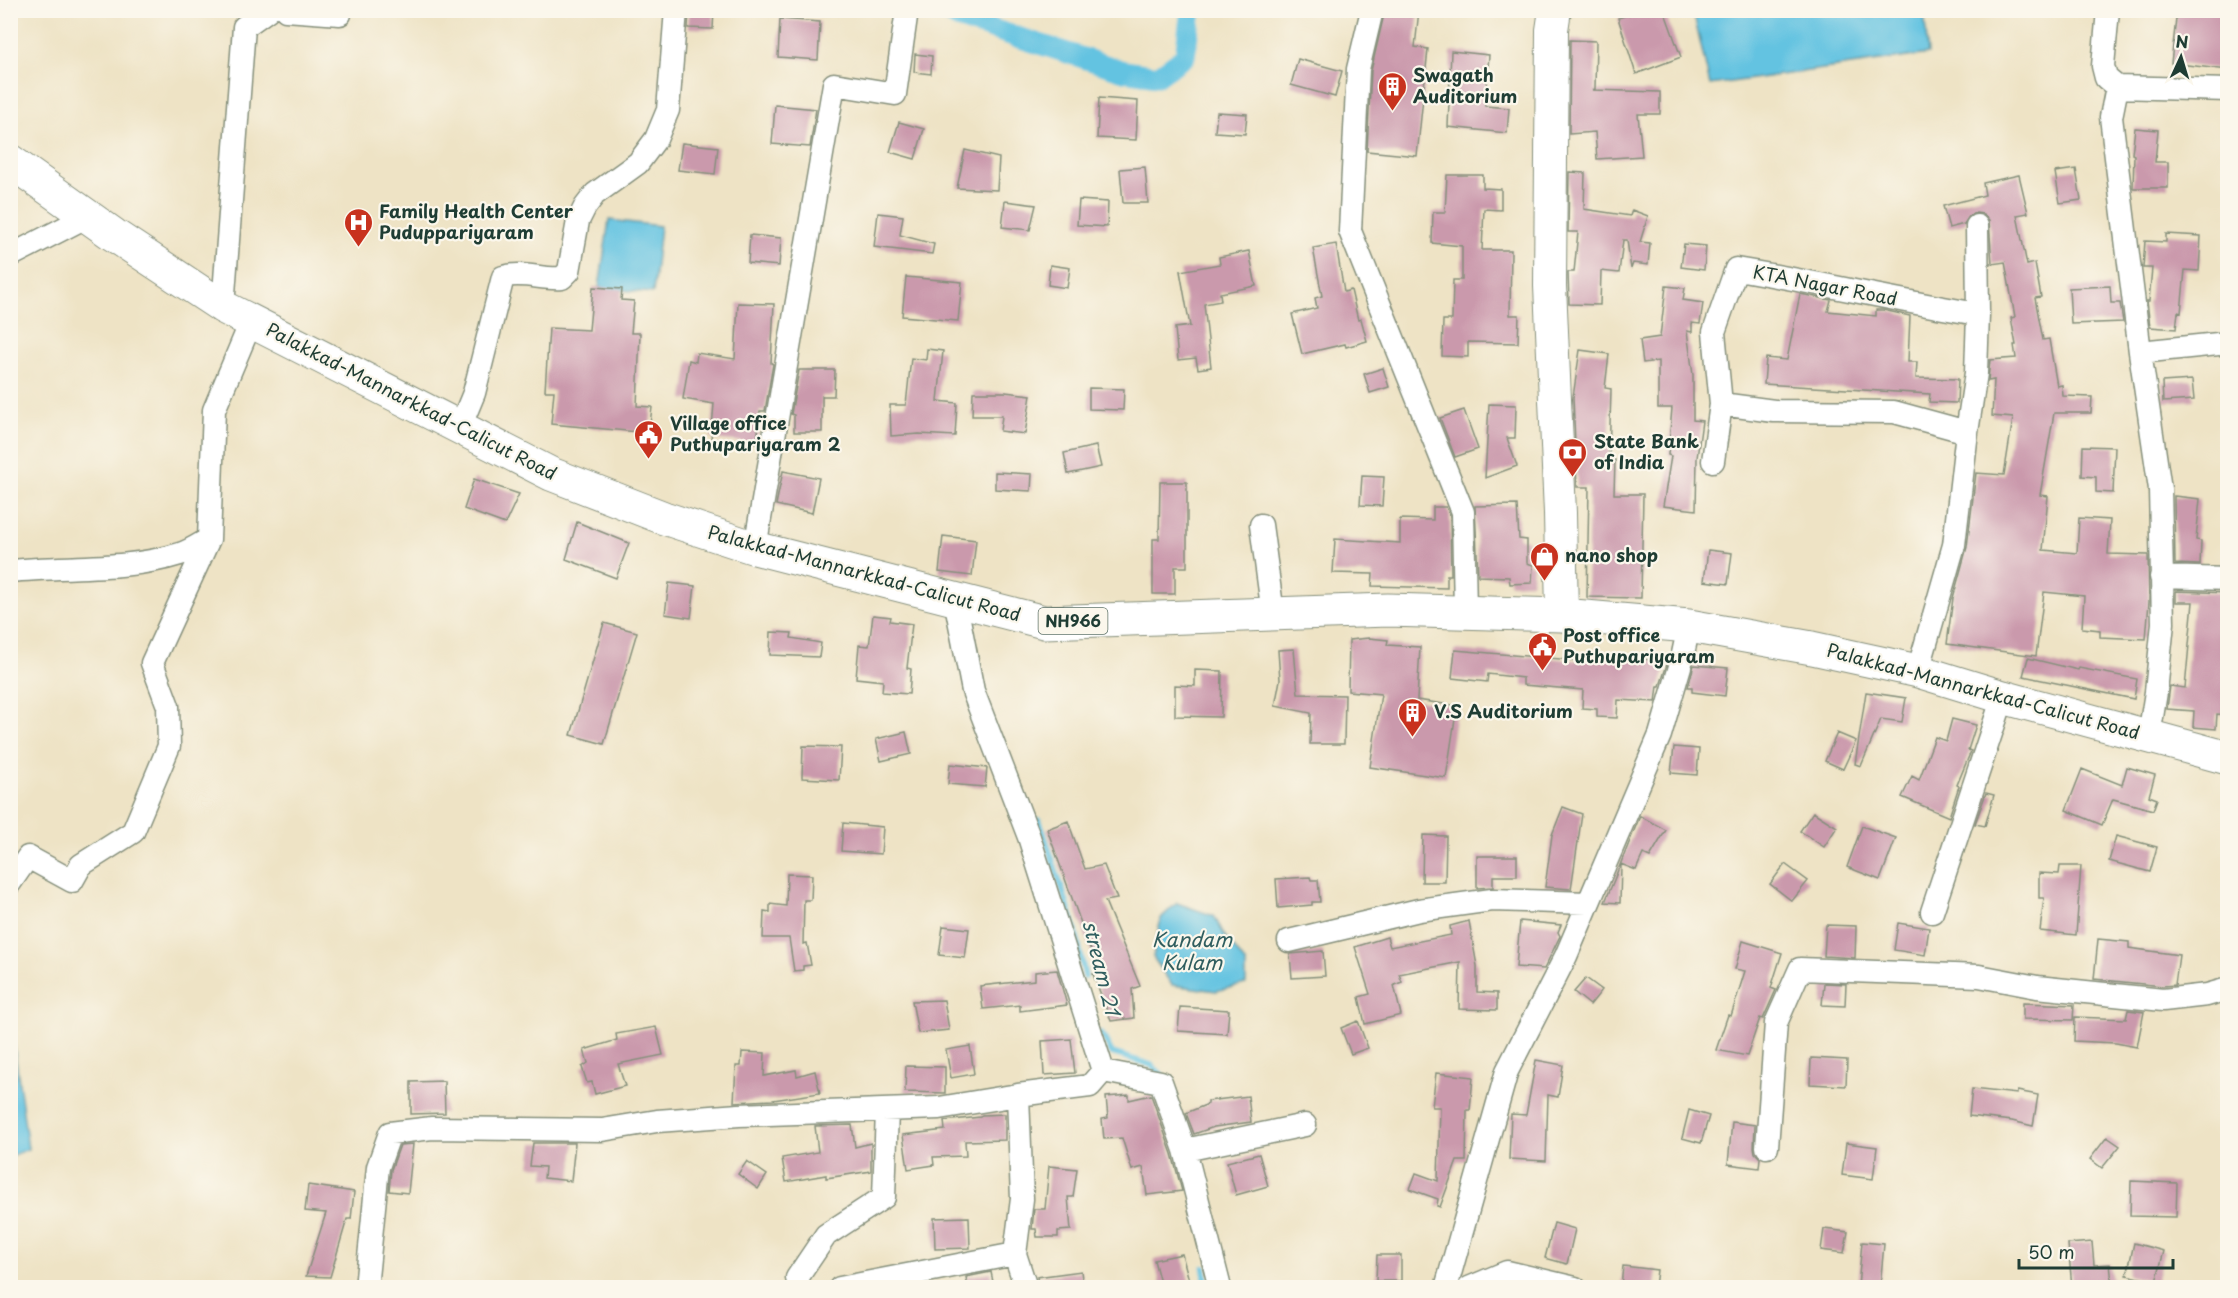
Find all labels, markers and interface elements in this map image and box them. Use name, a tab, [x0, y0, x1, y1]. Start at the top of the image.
north arrow	[2151, 27, 2211, 87]
text: N	[2175, 29, 2189, 53]
place label: Swagath Auditorium	[1413, 61, 1517, 109]
building icon: Swagath Auditorium	[1376, 70, 1408, 112]
place label: Family Health Center Puduppariyaram	[379, 197, 574, 245]
hospital icon: Family Health Center Puduppariyaram	[342, 206, 374, 248]
street label: KTA Nagar Road	[1751, 257, 1900, 312]
street label: Palakkad-Mannarkkad-Calicut Road	[261, 315, 562, 486]
place label: Village office Puthupariyaram 2	[670, 409, 841, 457]
public building icon: Village office Puthupariyaram 2	[633, 418, 665, 460]
place label: State Bank of India	[1594, 427, 1699, 475]
bank icon: State Bank of India	[1557, 436, 1589, 478]
street label: Palakkad-Mannarkkad-Calicut Road	[705, 518, 1024, 627]
shop icon: nano shop	[1528, 540, 1560, 582]
place label: nano shop	[1565, 541, 1658, 568]
road number: NH966	[1038, 608, 1108, 634]
place label: Post office Puthupariyaram	[1563, 621, 1715, 669]
public building icon: Post office Puthupariyaram	[1526, 630, 1558, 672]
street label: Palakkad-Mannarkkad-Calicut Road	[1824, 636, 2143, 745]
building icon: V.S Auditorium	[1397, 696, 1429, 738]
place label: V.S Auditorium	[1434, 697, 1573, 724]
water label: stream 21	[1076, 917, 1129, 1021]
water label: Kandam Kulam	[1152, 924, 1233, 977]
scale bar	[2019, 1232, 2174, 1270]
text: 50 m	[2028, 1238, 2075, 1265]

